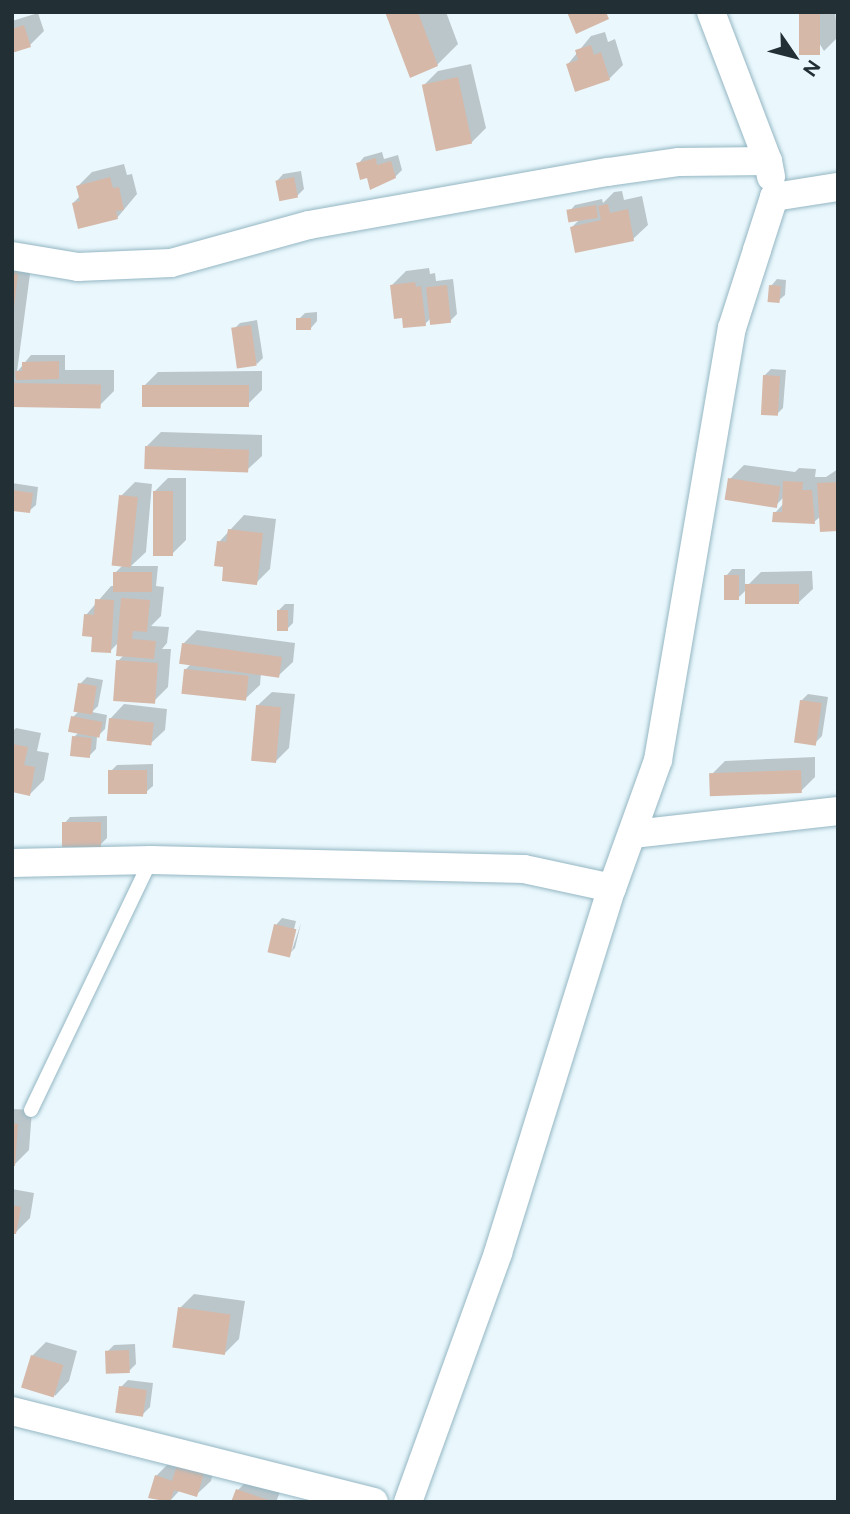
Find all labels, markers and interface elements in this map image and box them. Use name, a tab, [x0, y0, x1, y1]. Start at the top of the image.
north arrow	[759, 21, 829, 91]
text: N	[798, 56, 825, 81]

